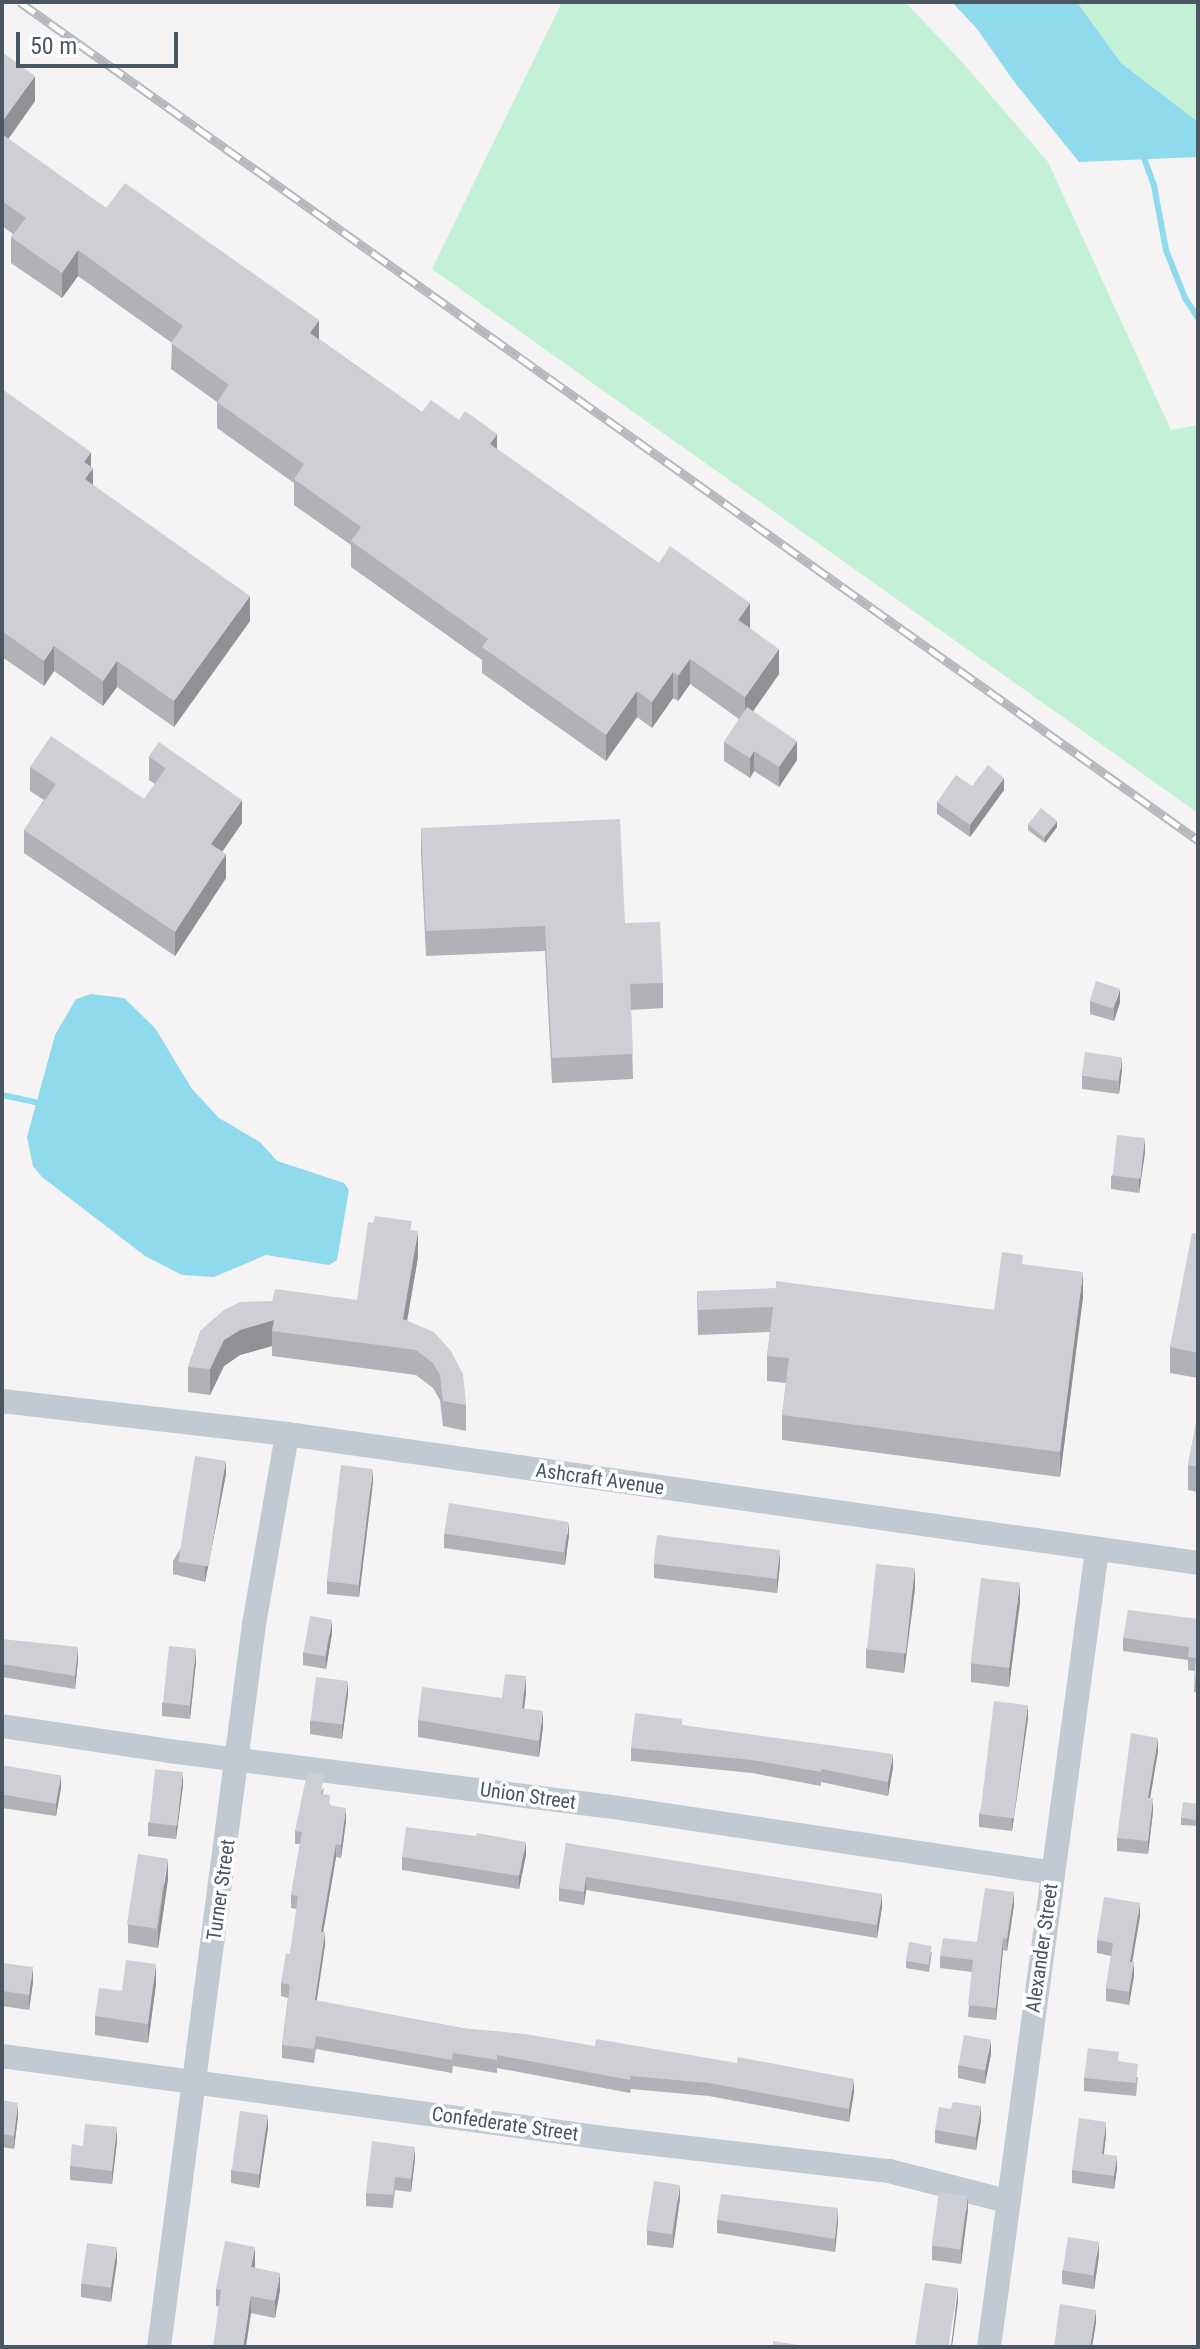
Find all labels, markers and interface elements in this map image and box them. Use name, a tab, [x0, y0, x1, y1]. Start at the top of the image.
scale bar	[20, 16, 182, 66]
text: 50 m	[30, 32, 77, 60]
street label: Ashcraft Avenue	[534, 1458, 666, 1500]
street label: Union Street	[478, 1777, 578, 1815]
street label: Turner Street	[202, 1838, 240, 1942]
street label: Alexander Street	[1021, 1882, 1063, 2014]
street label: Confederate Street	[430, 2102, 580, 2146]

